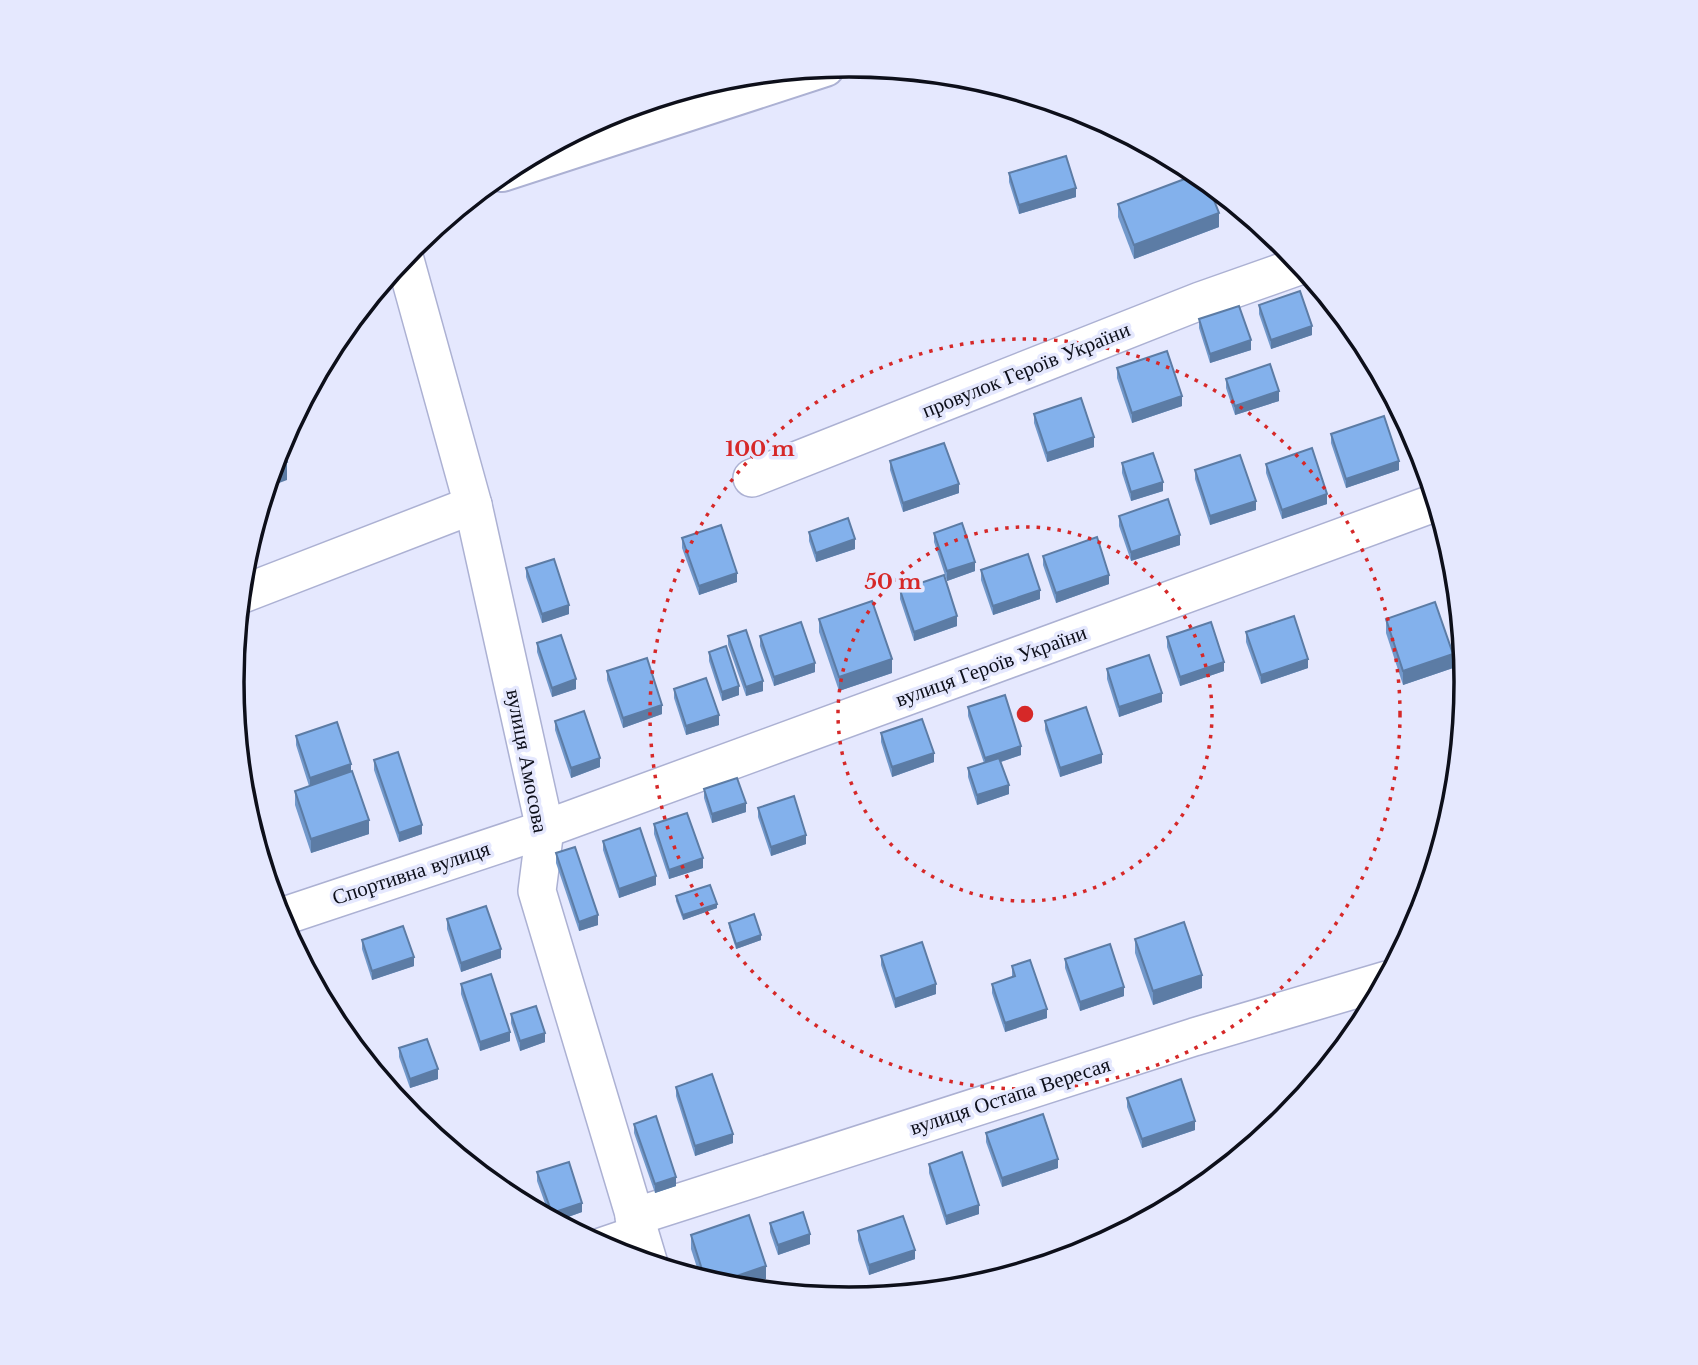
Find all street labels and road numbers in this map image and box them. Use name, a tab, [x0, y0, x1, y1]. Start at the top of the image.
street label: провулок Героїв України	[918, 316, 1134, 424]
street label: вулиця Героїв України	[892, 619, 1090, 713]
street label: вулиця Амосова	[500, 687, 554, 836]
street label: Спортивна вулиця	[329, 835, 493, 911]
street label: вулиця Остапа Вересая	[907, 1051, 1114, 1141]

